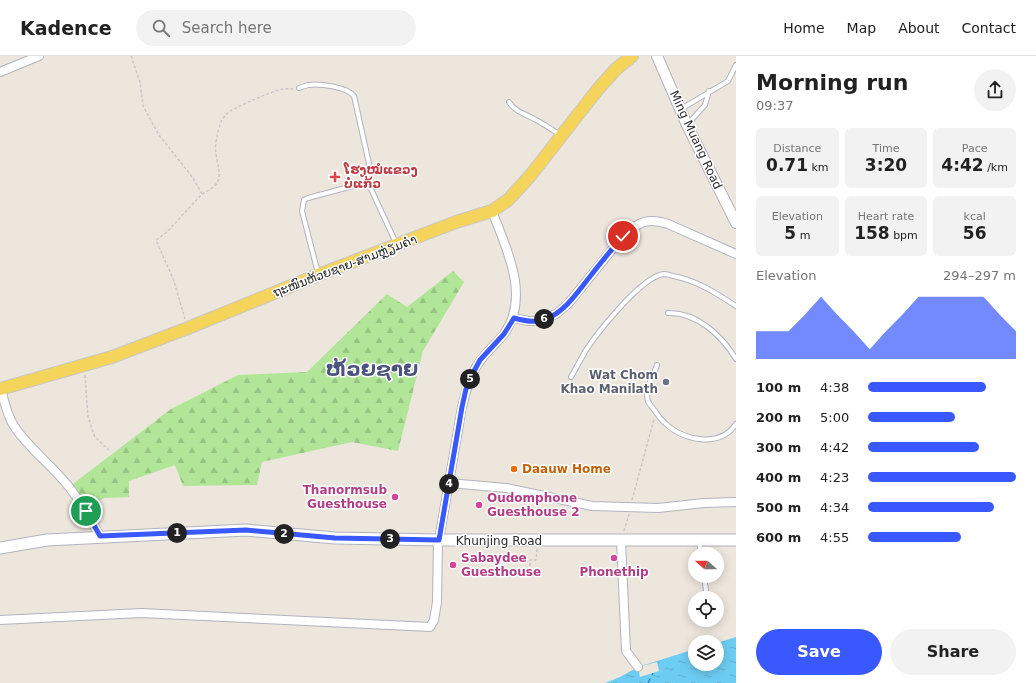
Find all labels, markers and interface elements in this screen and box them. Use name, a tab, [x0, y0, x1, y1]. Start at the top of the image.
search box	[136, 10, 416, 46]
text: Kadence	[20, 17, 112, 39]
icon: search	[150, 17, 172, 39]
text: Search here	[182, 19, 272, 37]
text: Home	[783, 20, 825, 36]
text: Map	[847, 20, 876, 36]
text: About	[898, 20, 940, 36]
text: Contact	[962, 20, 1016, 36]
button: share	[974, 69, 1016, 111]
text: Morning run	[756, 70, 908, 95]
street label: Ming Muang Road	[667, 88, 725, 192]
text: 09:37	[756, 98, 793, 113]
text: Distance	[773, 142, 821, 155]
text: Time	[873, 142, 899, 155]
text: Pace	[962, 142, 988, 155]
text: 0.71	[766, 155, 808, 175]
text: 3:20	[865, 155, 907, 175]
text: 4:42	[941, 155, 984, 175]
text: km	[808, 161, 829, 174]
text: /km	[984, 161, 1008, 174]
place label: ໂຮງໝໍແຂວງ ບໍ່ແກ້ວ	[343, 162, 418, 191]
marker: ໂຮງໝໍແຂວງ ບໍ່ແກ້ວ	[329, 171, 341, 183]
text: Elevation	[772, 210, 823, 223]
text: Heart rate	[858, 210, 914, 223]
text: kcal	[964, 210, 986, 223]
pin	[606, 219, 640, 253]
text: 5	[784, 223, 796, 243]
text: 158	[854, 223, 890, 243]
text: 56	[963, 223, 986, 243]
icon: check	[612, 225, 634, 247]
text: m	[796, 229, 810, 242]
text: bpm	[890, 229, 918, 242]
street label: ຖະໜົນຫ້ວຍຊາຍ-ສາມຫຼ່ຽມຄຳ	[271, 231, 419, 300]
text: Elevation	[756, 268, 816, 283]
text: 294–297 m	[943, 268, 1016, 283]
pin: 6	[534, 309, 554, 329]
text: 6	[540, 312, 548, 325]
district label: ຫ້ວຍຊາຍ	[326, 357, 418, 381]
place label: Wat Chom Khao Manilath	[560, 368, 658, 396]
pin: 5	[460, 369, 480, 389]
text: 5	[466, 372, 474, 385]
marker: Wat Chom Khao Manilath	[661, 377, 671, 387]
text: 100 m	[756, 380, 801, 395]
text: 4:38	[820, 380, 849, 395]
text: 200 m	[756, 410, 801, 425]
text: 5:00	[820, 410, 849, 425]
text: 300 m	[756, 440, 801, 455]
text: 4:42	[820, 440, 849, 455]
place label: Daauw Home	[522, 462, 611, 476]
marker: Daauw Home	[509, 464, 519, 474]
text: 400 m	[756, 470, 801, 485]
text: 4:23	[820, 470, 849, 485]
pin: 4	[439, 474, 459, 494]
text: 4	[445, 477, 453, 490]
place label: Thanormsub Guesthouse	[303, 483, 387, 511]
place label: Oudomphone Guesthouse 2	[487, 491, 580, 519]
marker: Thanormsub Guesthouse	[390, 492, 400, 502]
pin	[69, 494, 103, 528]
icon: arrive	[75, 500, 97, 522]
marker: Oudomphone Guesthouse 2	[474, 500, 484, 510]
text: 500 m	[756, 500, 801, 515]
text: 4:34	[820, 500, 849, 515]
pin: 1	[167, 523, 187, 543]
pin: 2	[274, 524, 294, 544]
text: 1	[173, 526, 181, 539]
text: 2	[280, 527, 288, 540]
pin: 3	[380, 529, 400, 549]
text: 600 m	[756, 530, 801, 545]
text: 4:55	[820, 530, 849, 545]
text: 3	[386, 532, 394, 545]
street label: Khunjing Road	[456, 534, 542, 548]
north arrow	[688, 547, 724, 583]
map controls	[688, 547, 724, 671]
place label: Sabaydee Guesthouse	[461, 551, 541, 579]
marker: Phonethip	[609, 553, 619, 563]
marker: Sabaydee Guesthouse	[448, 560, 458, 570]
place label: Phonethip	[579, 565, 649, 579]
button: locate	[688, 591, 724, 627]
button: Save	[756, 629, 882, 675]
button: Share	[890, 629, 1016, 675]
button: layers	[688, 635, 724, 671]

